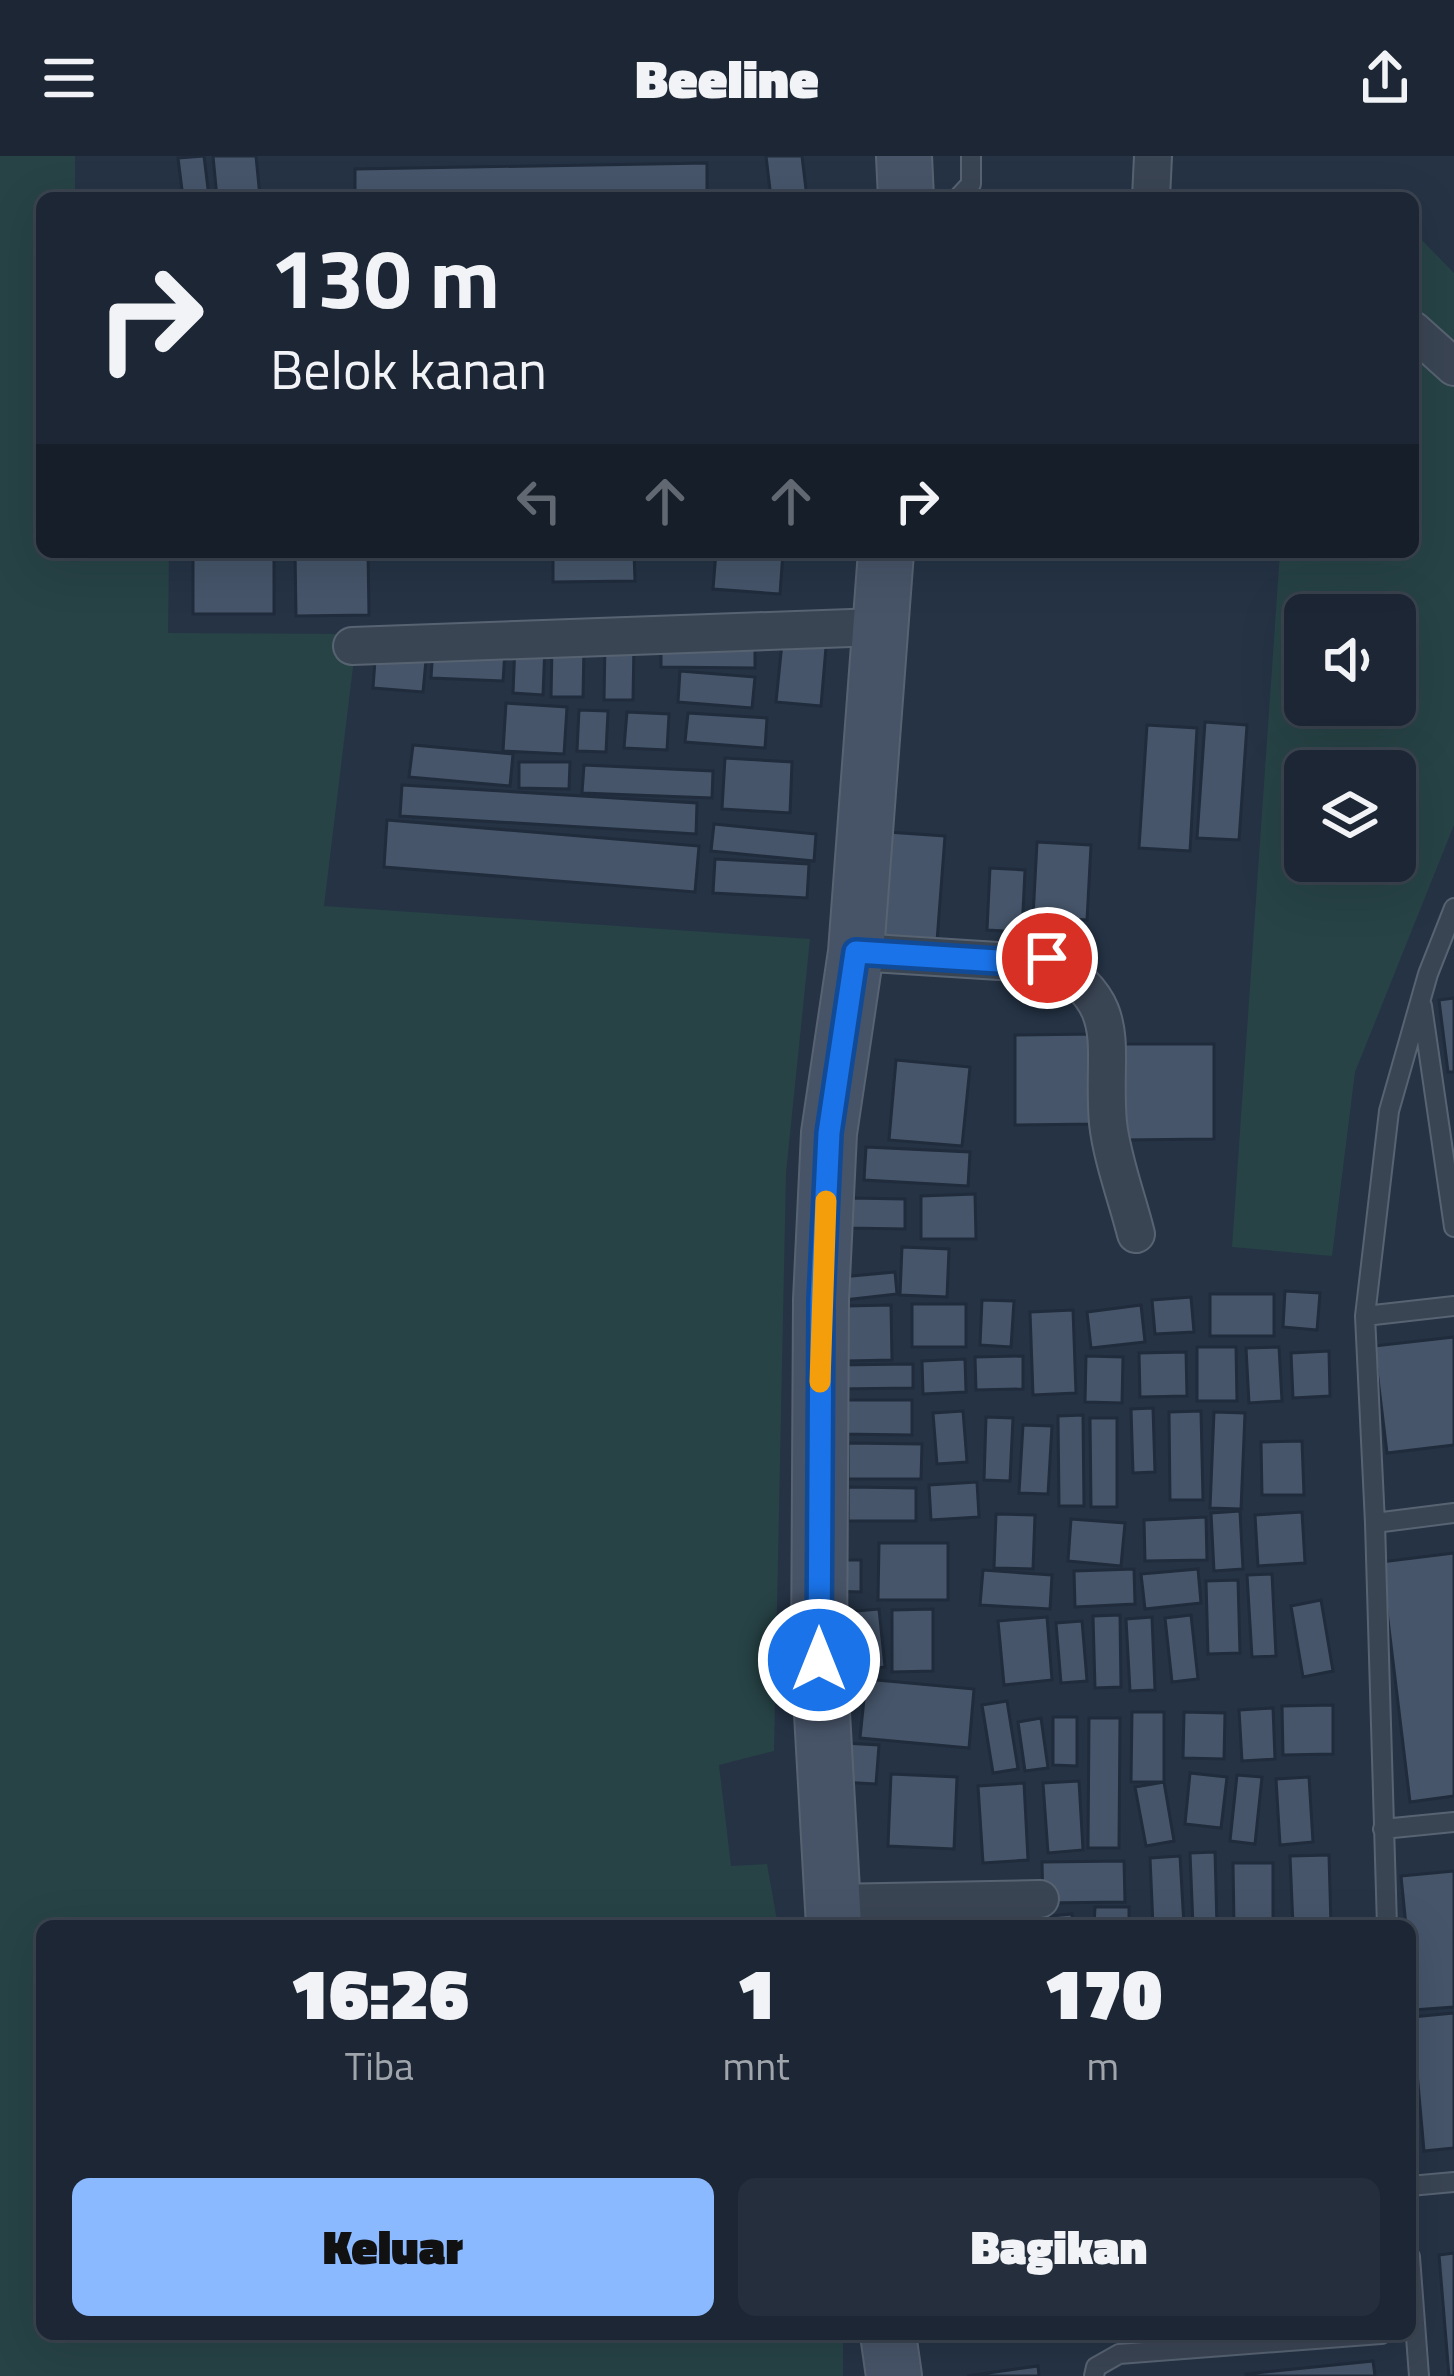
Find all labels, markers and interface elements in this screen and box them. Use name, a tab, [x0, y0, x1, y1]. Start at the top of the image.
text: Beeline	[635, 37, 819, 119]
icon: menu	[36, 45, 102, 111]
icon: share	[1352, 45, 1418, 111]
text: 130 m	[270, 213, 500, 341]
icon: right	[72, 240, 228, 396]
text: Belok kanan	[270, 328, 547, 410]
icon: left	[506, 468, 572, 534]
icon: ahead	[632, 468, 698, 534]
icon: ahead	[758, 468, 824, 534]
icon: right	[884, 468, 950, 534]
map controls	[1284, 594, 1416, 882]
button: sound	[1284, 594, 1416, 726]
button: layers	[1284, 750, 1416, 882]
pin	[996, 907, 1098, 1009]
icon: arrive	[1014, 925, 1080, 991]
position arrow	[756, 1597, 882, 1723]
text: 16:26	[290, 1937, 469, 2047]
text: 1	[736, 1937, 776, 2047]
text: 170	[1043, 1937, 1162, 2047]
text: Tiba	[345, 2036, 414, 2095]
text: mnt	[723, 2036, 790, 2095]
text: m	[1087, 2036, 1119, 2095]
button: Keluar	[72, 2178, 714, 2316]
button: Bagikan	[738, 2178, 1380, 2316]

